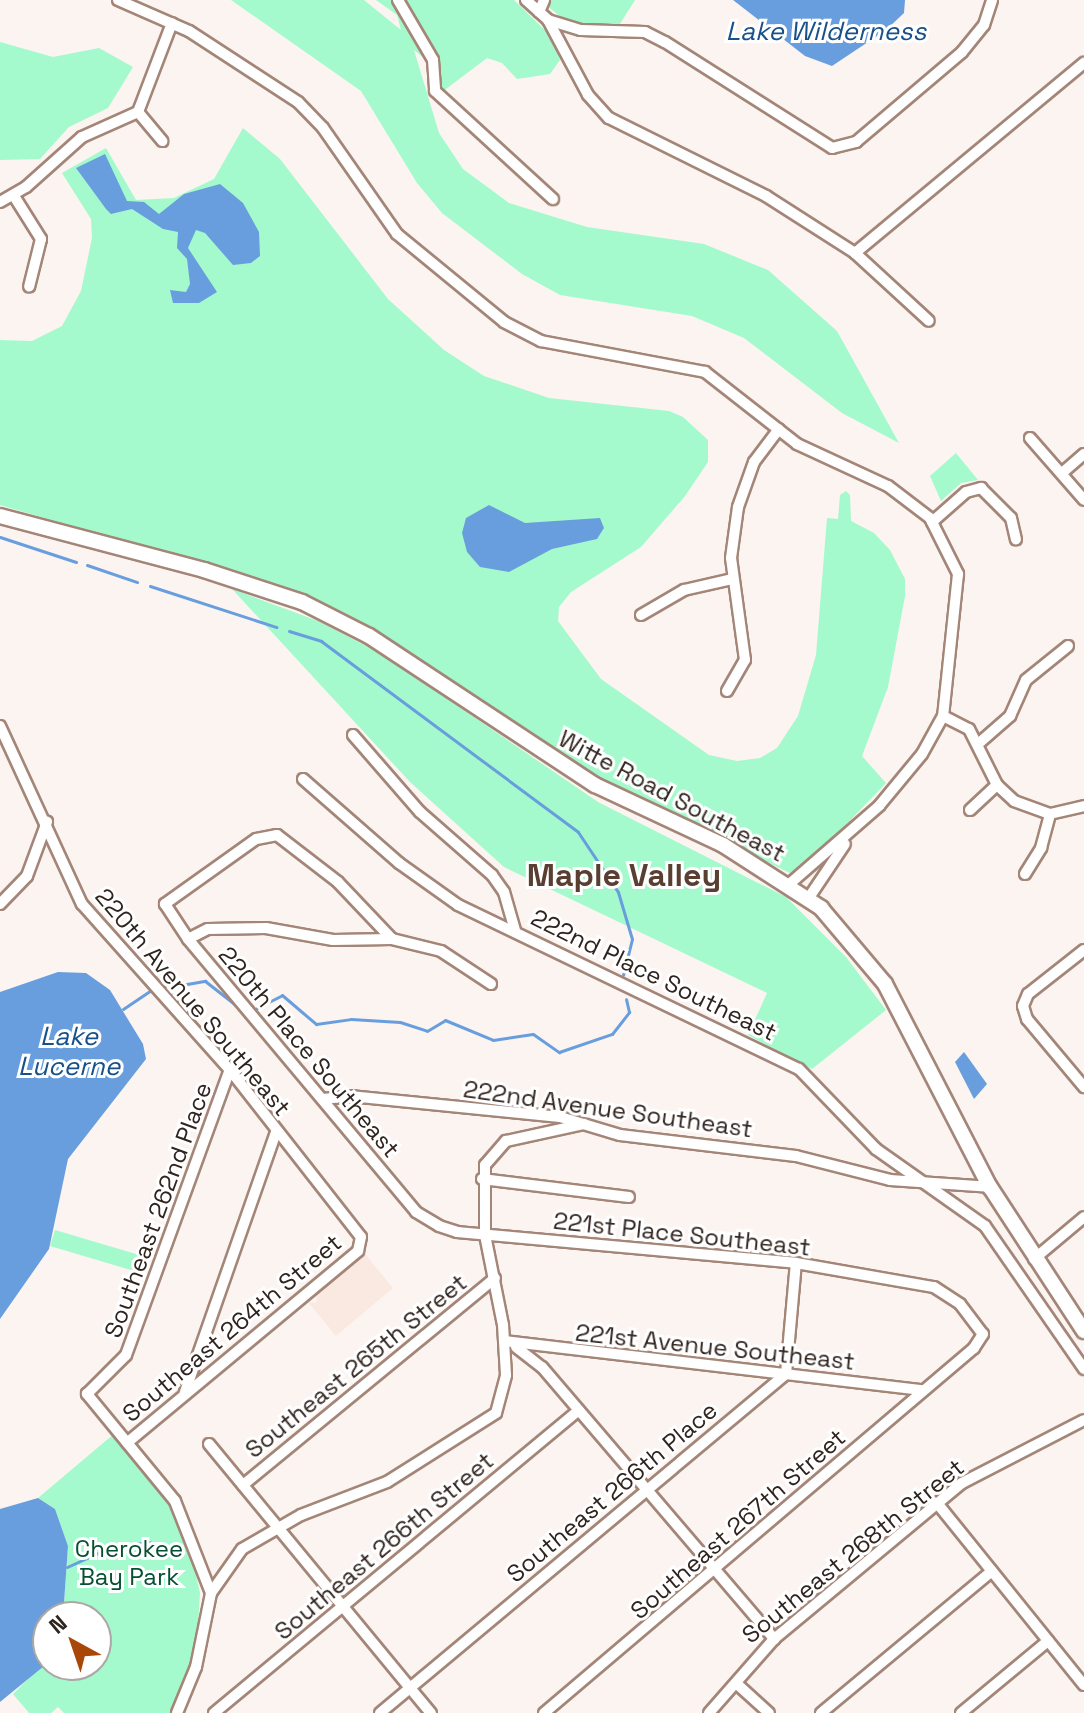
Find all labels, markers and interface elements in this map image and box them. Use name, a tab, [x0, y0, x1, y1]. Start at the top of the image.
water label: Lake Wilderness	[726, 16, 926, 48]
street label: Witte Road Southeast	[554, 724, 790, 868]
district label: Maple Valley	[527, 856, 721, 894]
street label: 220th Avenue Southeast	[89, 882, 297, 1122]
street label: 222nd Place Southeast	[527, 903, 781, 1047]
street label: 220th Place Southeast	[212, 941, 406, 1163]
water label: Lake Lucerne	[18, 1021, 120, 1082]
street label: 222nd Avenue Southeast	[461, 1074, 755, 1144]
street label: Southeast 262nd Place	[98, 1078, 218, 1342]
street label: 221st Place Southeast	[552, 1206, 812, 1262]
street label: Southeast 264th Street	[117, 1228, 347, 1428]
street label: Southeast 265th Street	[240, 1268, 472, 1464]
street label: 221st Avenue Southeast	[574, 1318, 856, 1376]
street label: Southeast 266th Place	[501, 1396, 723, 1588]
street label: Southeast 267th Street	[625, 1423, 851, 1625]
street label: Southeast 266th Street	[269, 1446, 499, 1646]
street label: Southeast 268th Street	[736, 1453, 970, 1649]
park label: Cherokee Bay Park	[75, 1535, 183, 1591]
north arrow	[32, 1601, 112, 1681]
text: N	[43, 1609, 73, 1640]

